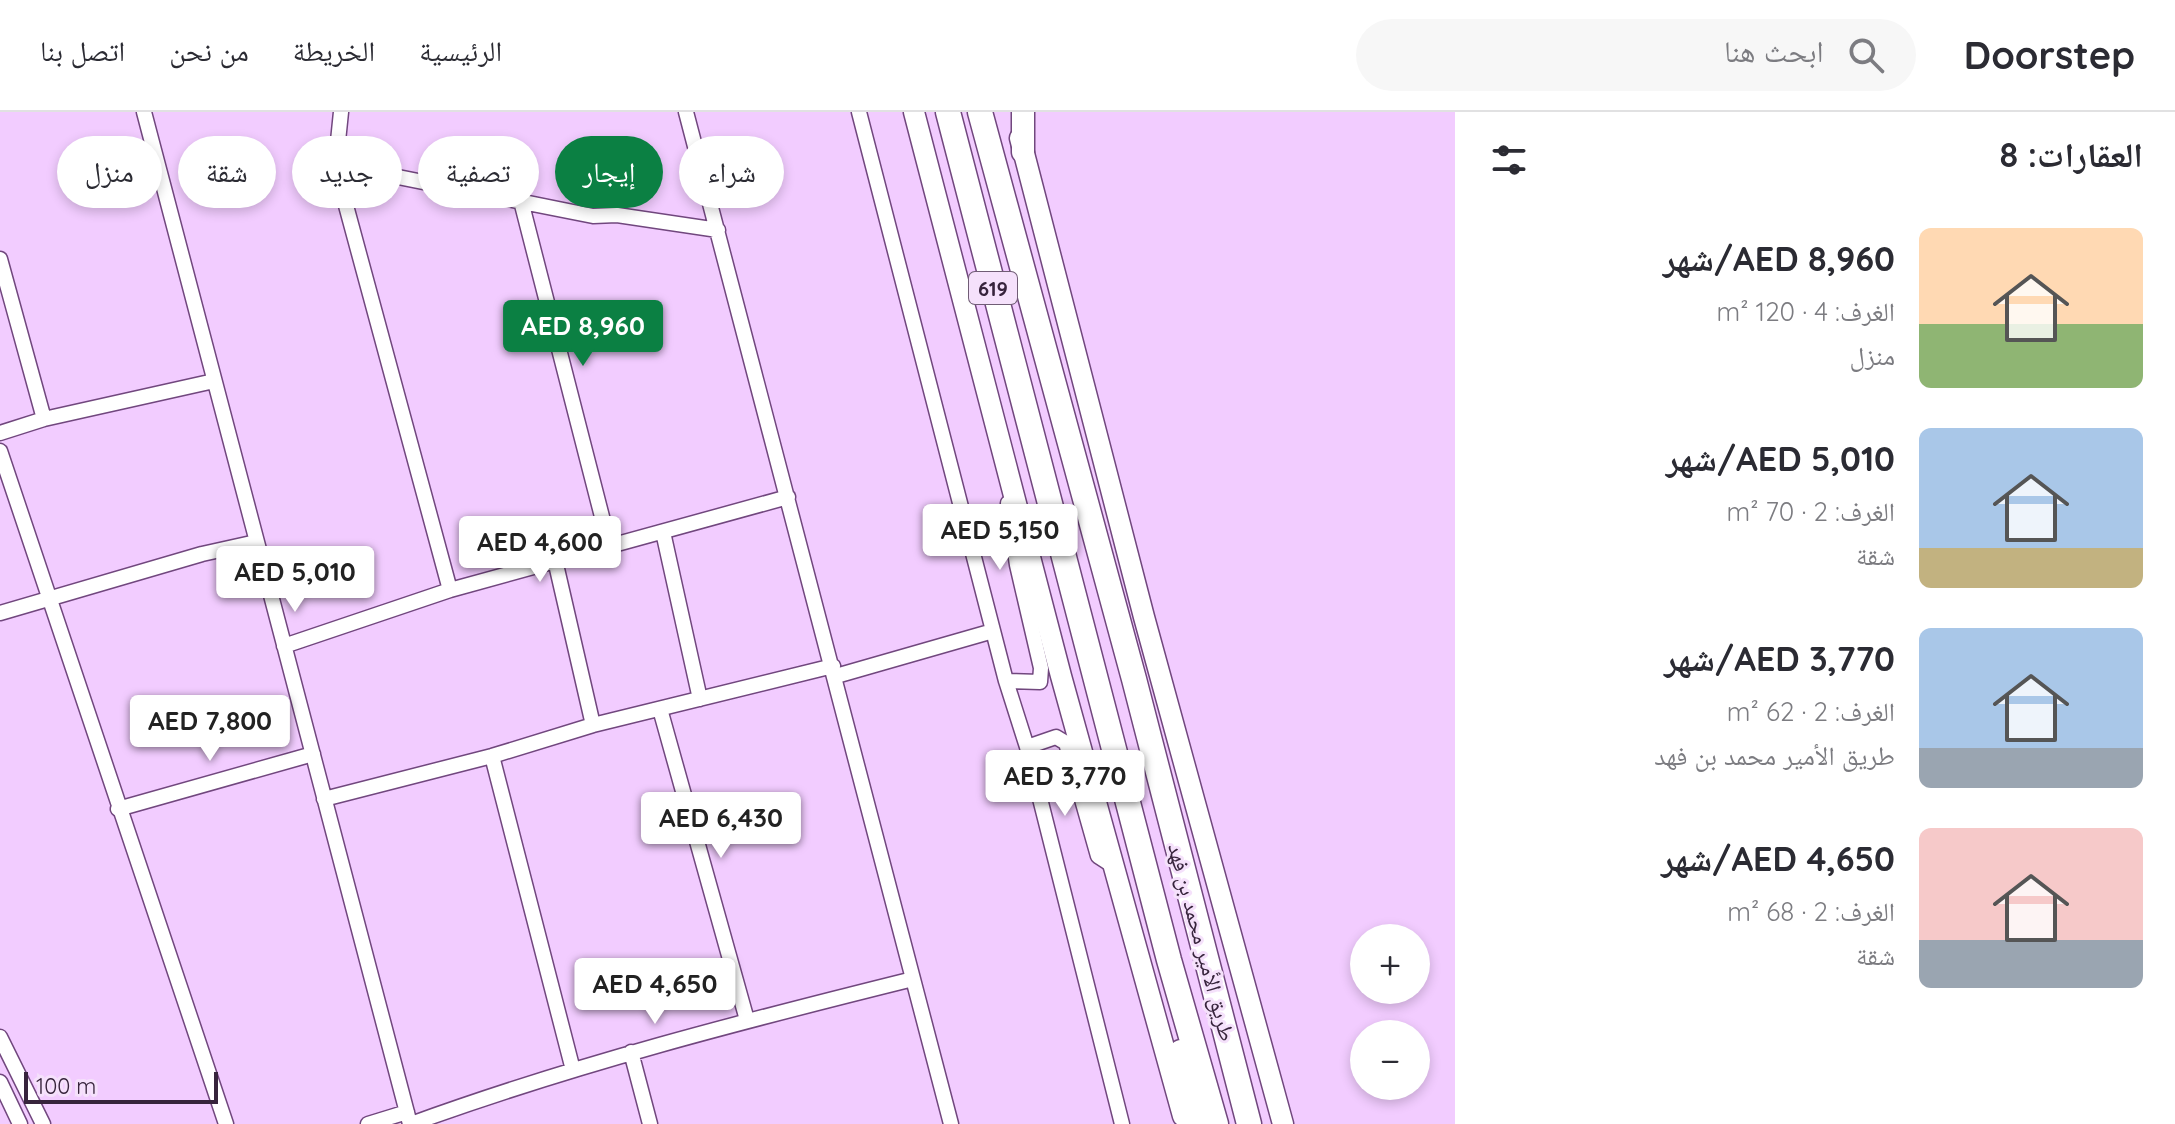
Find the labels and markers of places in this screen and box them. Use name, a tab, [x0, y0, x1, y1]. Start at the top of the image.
pin: AED 8,960	[491, 300, 675, 368]
pin: AED 5,150	[908, 504, 1092, 572]
pin: AED 4,600	[448, 516, 632, 584]
pin: AED 5,010	[203, 546, 387, 614]
pin: AED 7,800	[118, 695, 302, 763]
pin: AED 3,770	[973, 750, 1157, 818]
pin: AED 6,430	[629, 792, 813, 860]
pin: AED 4,650	[563, 958, 747, 1026]

